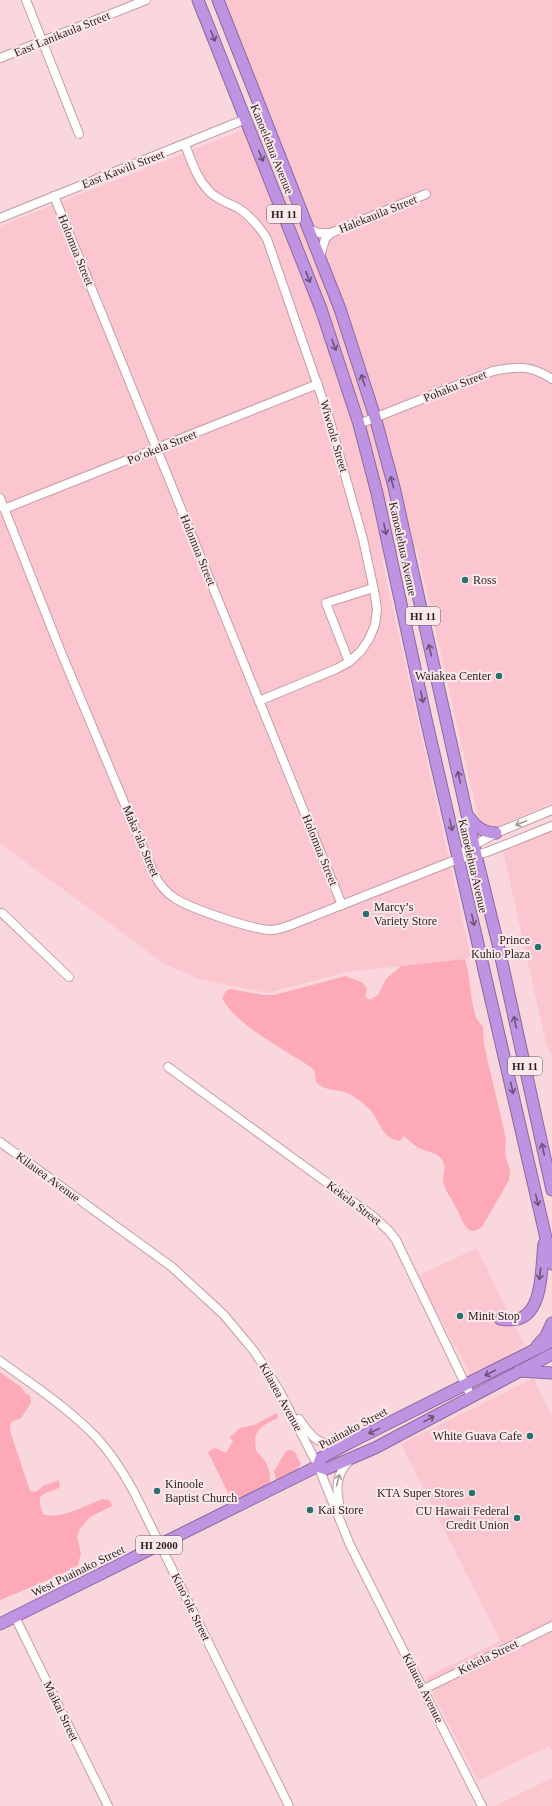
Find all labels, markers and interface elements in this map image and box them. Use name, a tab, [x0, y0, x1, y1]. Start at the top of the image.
street label: East Lanikaula Street	[12, 8, 113, 60]
one-way arrow	[209, 30, 217, 42]
street label: Kanoelehua Avenue	[248, 102, 296, 196]
street label: East Kawili Street	[80, 147, 167, 191]
one-way arrow	[257, 149, 265, 161]
street label: Halekauila Street	[337, 192, 420, 236]
road number: HI 11	[267, 205, 301, 223]
street label: Holomua Street	[55, 212, 97, 288]
one-way arrow	[305, 270, 313, 282]
one-way arrow	[330, 339, 338, 351]
street label: Pohaku Street	[421, 367, 489, 405]
one-way arrow	[359, 374, 366, 387]
street label: Wiwoole Street	[317, 398, 351, 474]
street label: Po‘okela Street	[125, 426, 199, 467]
one-way arrow	[388, 476, 396, 489]
street label: Kanoelehua Avenue	[386, 501, 420, 597]
street label: Holomua Street	[177, 512, 219, 588]
one-way arrow	[382, 523, 390, 536]
place label: Ross	[473, 573, 497, 587]
marker: Ross	[460, 575, 470, 585]
road number: HI 11	[406, 607, 440, 625]
one-way arrow	[426, 644, 434, 657]
place label: Waiakea Center	[415, 669, 491, 683]
marker: Waiakea Center	[494, 671, 504, 681]
one-way arrow	[418, 691, 426, 704]
one-way arrow	[455, 770, 462, 783]
street label: Maka‘ala Street	[120, 803, 163, 879]
street label: Holomua Street	[299, 812, 341, 888]
one-way arrow	[447, 818, 455, 831]
street label: Kanoelehua Avenue	[455, 818, 491, 914]
one-way arrow	[516, 820, 528, 827]
place label: Marcy’s Variety Store	[374, 900, 437, 928]
marker: Marcy’s Variety Store	[361, 909, 371, 919]
one-way arrow	[469, 914, 477, 927]
place label: Prince Kuhio Plaza	[471, 933, 531, 961]
marker: Prince Kuhio Plaza	[533, 942, 543, 952]
one-way arrow	[511, 1016, 519, 1029]
road number: HI 11	[508, 1057, 542, 1075]
one-way arrow	[509, 1081, 517, 1094]
one-way arrow	[538, 1143, 546, 1156]
street label: Kilauea Avenue	[13, 1149, 83, 1205]
street label: Kekela Street	[324, 1178, 385, 1229]
one-way arrow	[533, 1193, 541, 1206]
one-way arrow	[537, 1267, 544, 1280]
place label: Minit Stop	[468, 1309, 520, 1323]
marker: Minit Stop	[455, 1311, 465, 1321]
street label: Kilauea Avenue	[256, 1360, 306, 1434]
one-way arrow	[484, 1370, 496, 1377]
street label: Puainako Street	[316, 1404, 390, 1452]
one-way arrow	[423, 1415, 435, 1423]
one-way arrow	[368, 1428, 380, 1435]
place label: White Guava Cafe	[433, 1429, 522, 1443]
marker: White Guava Cafe	[525, 1431, 535, 1441]
one-way arrow	[335, 1474, 343, 1487]
place label: Kinoole Baptist Church	[165, 1477, 237, 1505]
marker: Kinoole Baptist Church	[152, 1486, 162, 1496]
place label: KTA Super Stores	[377, 1486, 464, 1500]
marker: KTA Super Stores	[467, 1488, 477, 1498]
place label: Kai Store	[318, 1503, 364, 1517]
place label: CU Hawaii Federal Credit Union	[416, 1504, 510, 1532]
marker: Kai Store	[305, 1505, 315, 1515]
marker: CU Hawaii Federal Credit Union	[512, 1513, 522, 1523]
road number: HI 2000	[136, 1536, 182, 1554]
street label: West Puainako Street	[29, 1542, 128, 1600]
street label: Kinoʻole Street	[169, 1571, 214, 1644]
street label: Kekela Street	[456, 1636, 521, 1678]
street label: Kilauea Avenue	[399, 1651, 447, 1725]
street label: Maikai Street	[40, 1679, 82, 1744]

